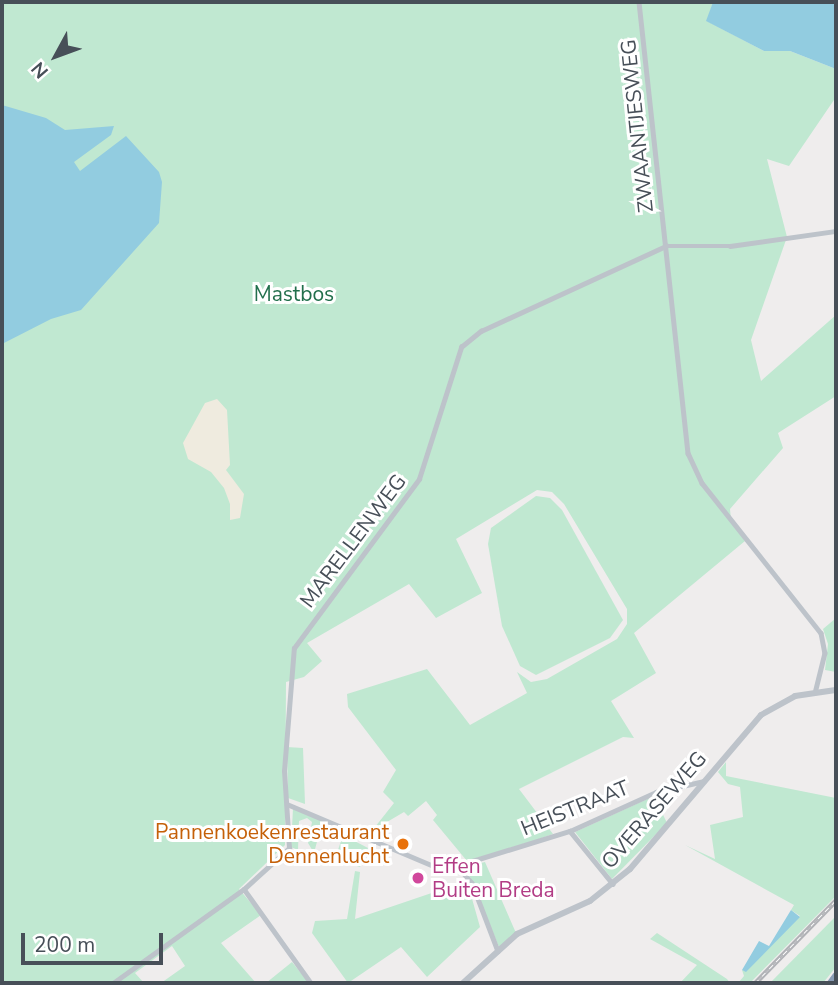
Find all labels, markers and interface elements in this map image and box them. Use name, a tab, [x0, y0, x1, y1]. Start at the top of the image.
north arrow	[21, 21, 91, 91]
street label: ZWAANTJESWEG	[615, 38, 659, 214]
text: N	[26, 56, 55, 84]
park label: Mastbos	[254, 281, 334, 307]
street label: MARELLENWEG	[295, 469, 411, 613]
street label: OVERASEWEG	[596, 746, 712, 874]
street label: HEISTRAAT	[517, 775, 633, 841]
place label: Pannenkoekenrestaurant Dennenlucht	[155, 819, 389, 869]
marker: Pannenkoekenrestaurant Dennenlucht	[395, 836, 411, 852]
place label: Effen Buiten Breda	[432, 853, 555, 903]
marker: Effen Buiten Breda	[410, 870, 426, 886]
scale bar	[24, 918, 166, 962]
text: 200 m	[34, 931, 95, 959]

